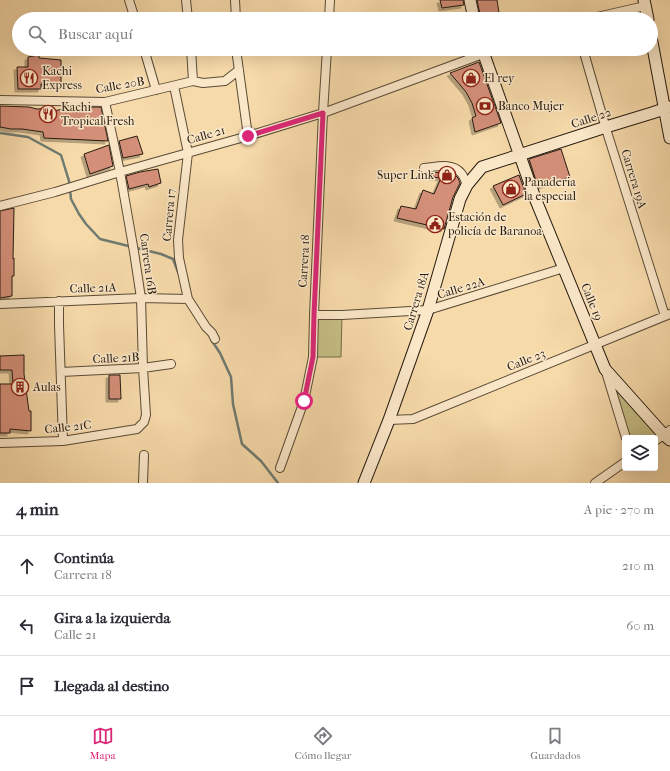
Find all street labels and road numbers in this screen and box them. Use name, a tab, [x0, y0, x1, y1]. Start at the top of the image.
street label: Calle 20B	[95, 74, 146, 96]
street label: Calle 22	[569, 105, 613, 131]
street label: Calle 21	[185, 123, 227, 147]
street label: Carrera 19A	[618, 148, 650, 211]
street label: Carrera 17	[160, 188, 178, 242]
street label: Carrera 16B	[137, 233, 159, 296]
street label: Carrera 18	[296, 234, 312, 288]
street label: Carrera 18A	[400, 270, 432, 332]
street label: Calle 22A	[436, 274, 487, 302]
street label: Calle 21A	[69, 280, 117, 296]
street label: Calle 19	[578, 281, 606, 323]
street label: Calle 23	[505, 346, 547, 374]
street label: Calle 21B	[92, 350, 140, 366]
street label: Calle 21C	[44, 418, 92, 436]

